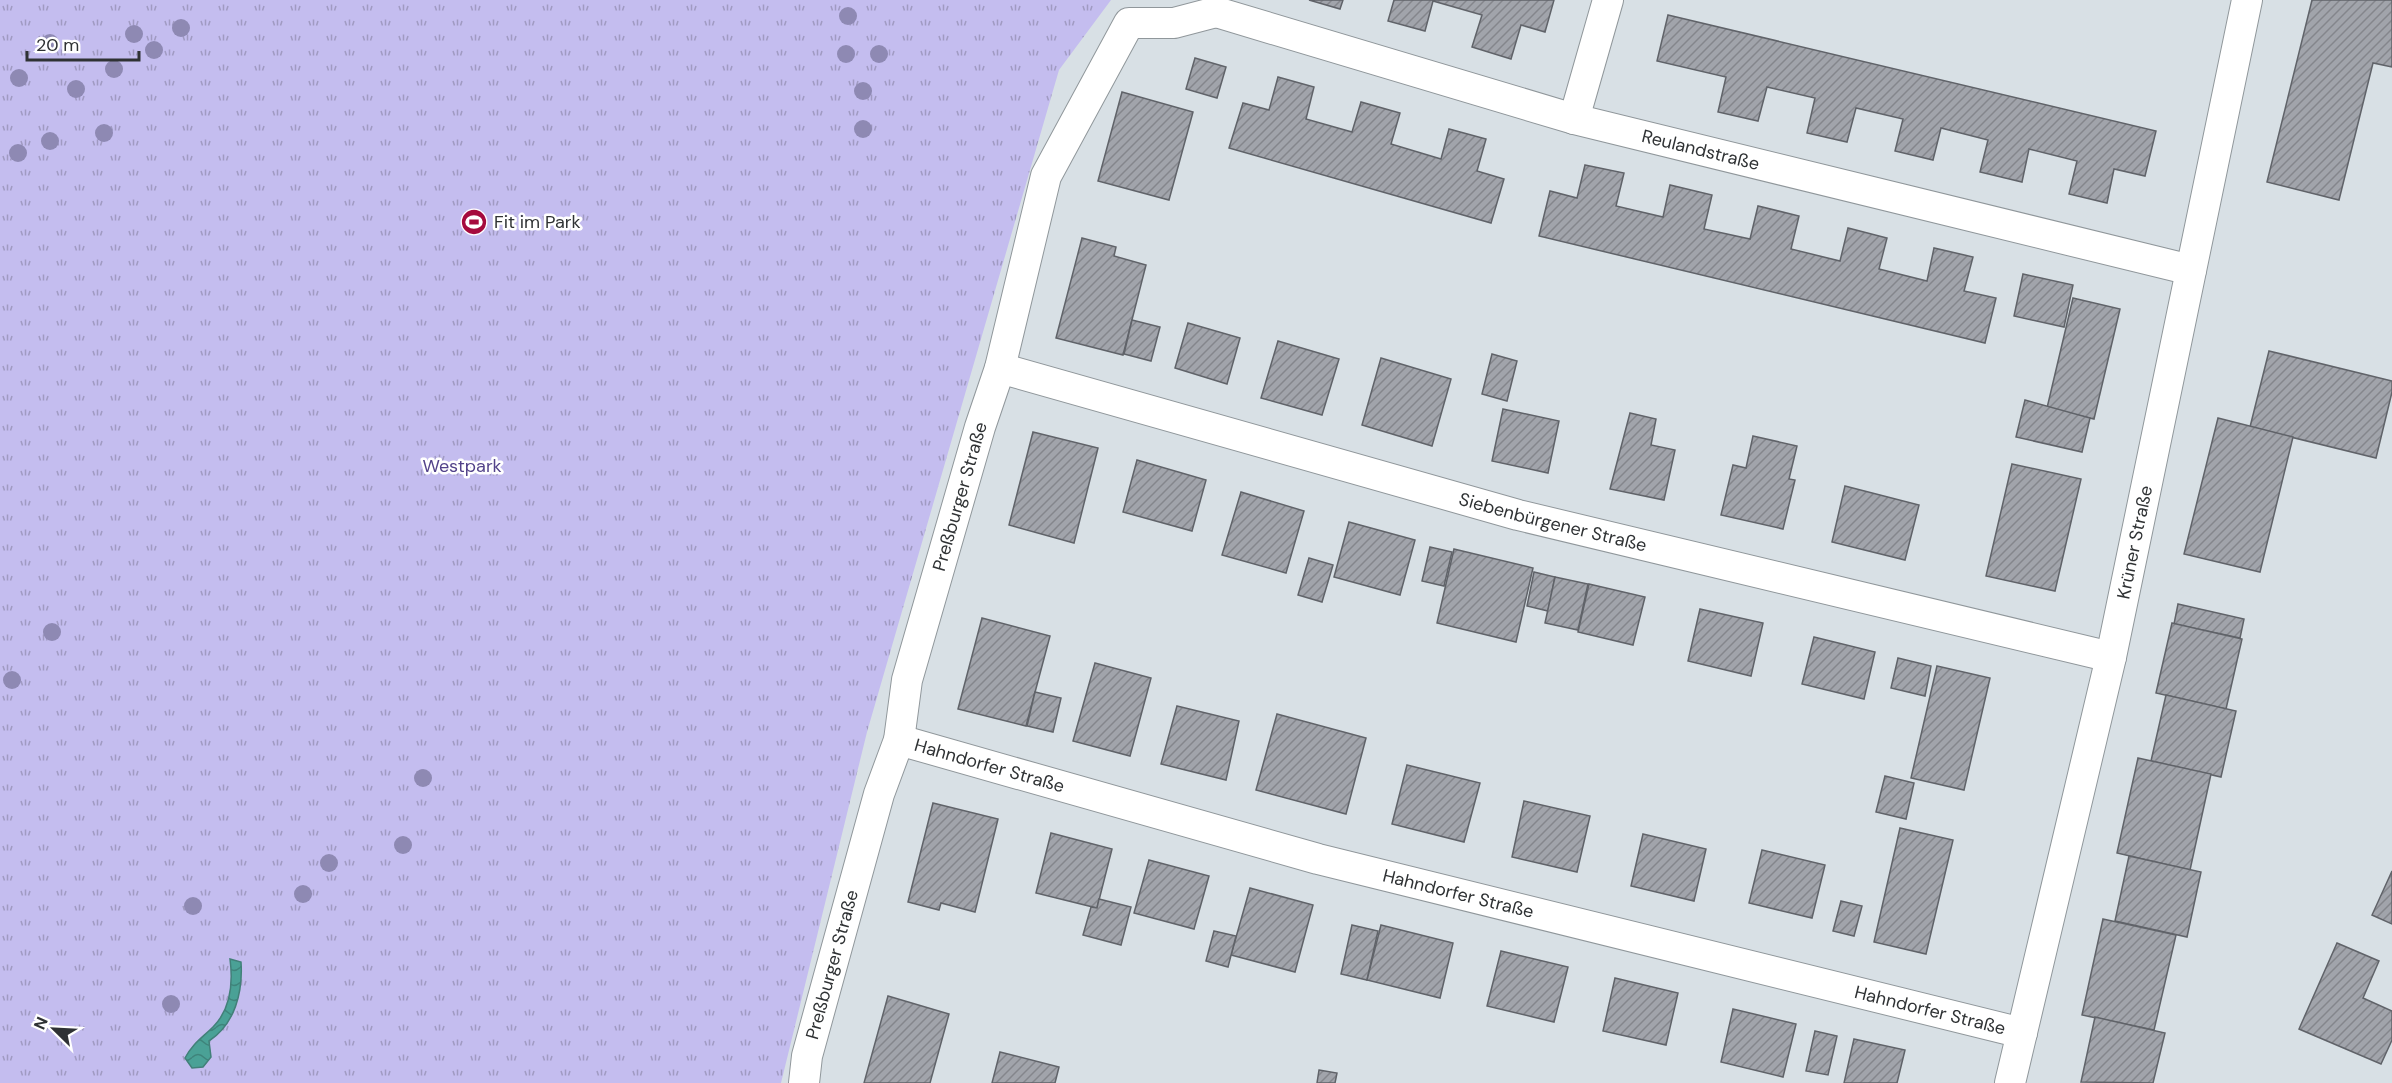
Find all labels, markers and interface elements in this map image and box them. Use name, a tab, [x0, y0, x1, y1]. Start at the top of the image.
scale bar	[27, 24, 140, 62]
text: 20 m	[36, 33, 79, 57]
street label: Reulandstraße	[1639, 124, 1762, 176]
sports icon: Fit im Park	[459, 207, 489, 237]
place label: Fit im Park	[494, 210, 581, 234]
street label: Preßburger Straße	[927, 419, 993, 574]
park label: Westpark	[422, 454, 502, 478]
street label: Krüner Straße	[2111, 483, 2158, 601]
street label: Siebenbürgener Straße	[1456, 487, 1649, 557]
street label: Hahndorfer Straße	[912, 733, 1067, 798]
street label: Hahndorfer Straße	[1380, 863, 1536, 924]
street label: Preßburger Straße	[800, 887, 864, 1042]
street label: Hahndorfer Straße	[1852, 980, 2008, 1040]
north arrow	[24, 999, 84, 1059]
text: N	[29, 1014, 53, 1033]

